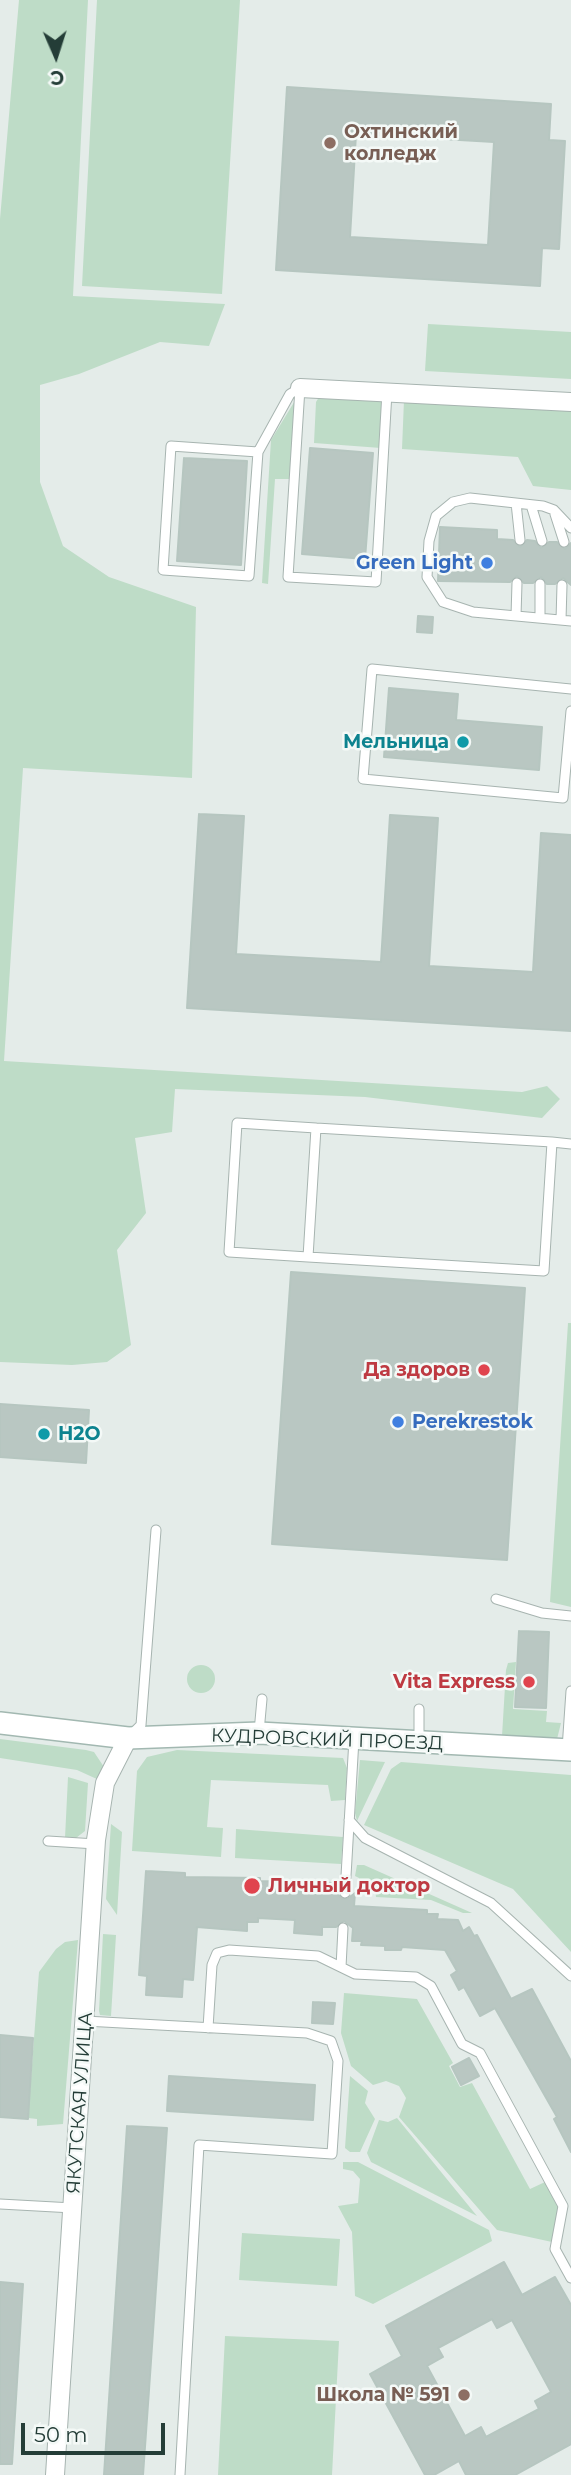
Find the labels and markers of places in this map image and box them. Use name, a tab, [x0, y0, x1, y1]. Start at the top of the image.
place label: Охтинский колледж	[344, 121, 458, 165]
marker: Охтинский колледж	[322, 135, 338, 151]
place label: Green Light	[356, 552, 473, 574]
marker: Green Light	[479, 555, 495, 571]
place label: Мельница	[343, 731, 449, 753]
marker: Мельница	[455, 734, 471, 750]
place label: Да здоров	[364, 1359, 470, 1381]
marker: Да здоров	[476, 1362, 492, 1378]
place label: Perekrestok	[412, 1411, 533, 1433]
marker: Perekrestok	[390, 1414, 406, 1430]
place label: H2O	[58, 1423, 101, 1445]
marker: H2O	[36, 1426, 52, 1442]
place label: Vita Express	[393, 1671, 515, 1693]
marker: Vita Express	[521, 1674, 537, 1690]
place label: Личный доктор	[268, 1875, 430, 1897]
marker: Личный доктор	[242, 1876, 262, 1896]
place label: Школа № 591	[316, 2384, 450, 2406]
marker: Школа № 591	[456, 2387, 472, 2403]

